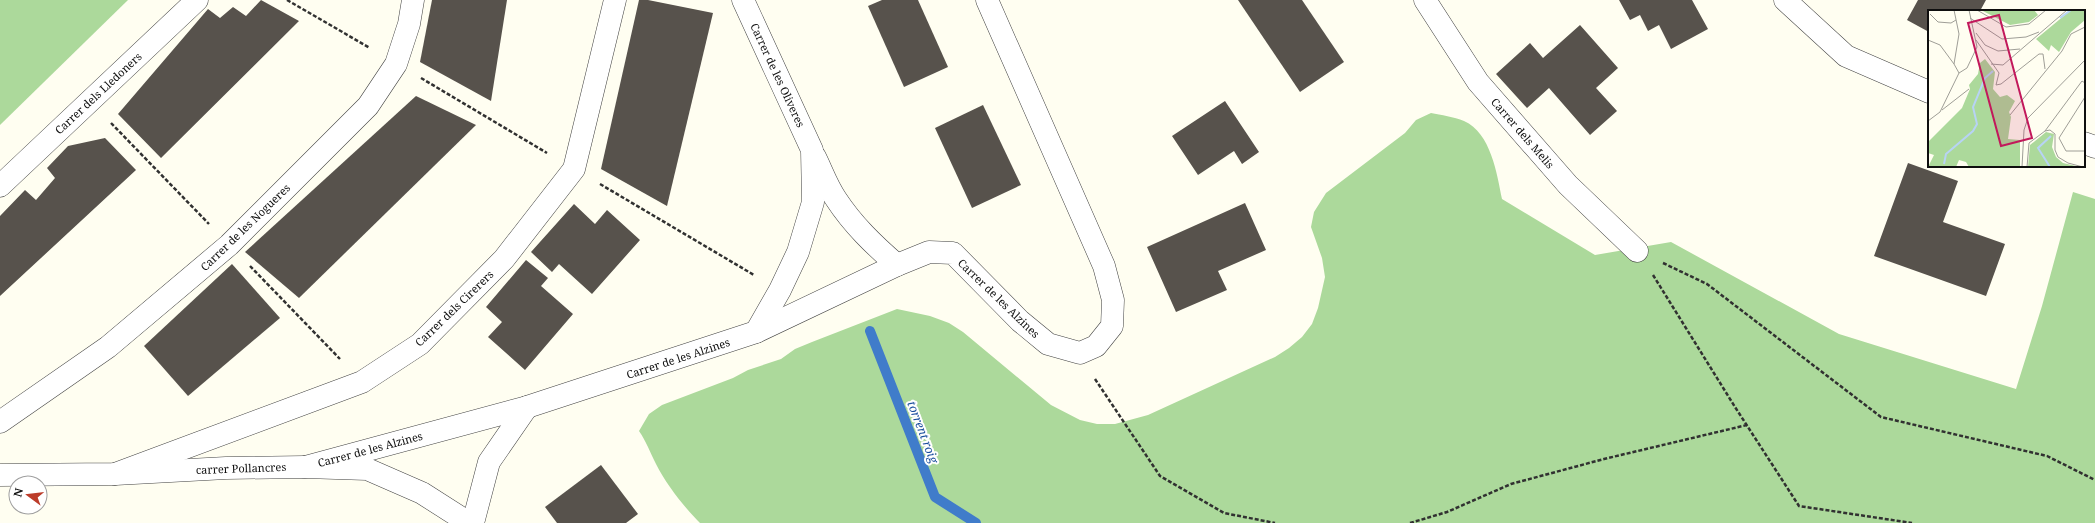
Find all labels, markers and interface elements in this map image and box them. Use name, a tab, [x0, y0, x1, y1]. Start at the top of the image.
inset map	[1928, 10, 2085, 167]
street label: Carrer de les Oliveres	[747, 21, 809, 130]
street label: Carrer dels Lledoners	[51, 49, 145, 137]
street label: Carrer dels Melis	[1488, 94, 1558, 172]
street label: Carrer de les Nogueres	[197, 180, 293, 274]
street label: Carrer de les Alzines	[955, 255, 1043, 341]
street label: Carrer dels Cirerers	[412, 267, 497, 349]
street label: Carrer de les Alzines	[624, 334, 732, 382]
water label: torrent roig	[903, 398, 943, 467]
street label: Carrer de les Alzines	[316, 428, 424, 470]
street label: carrer Pollancres	[196, 459, 286, 477]
north arrow	[8, 475, 48, 515]
text: N	[9, 486, 26, 498]

